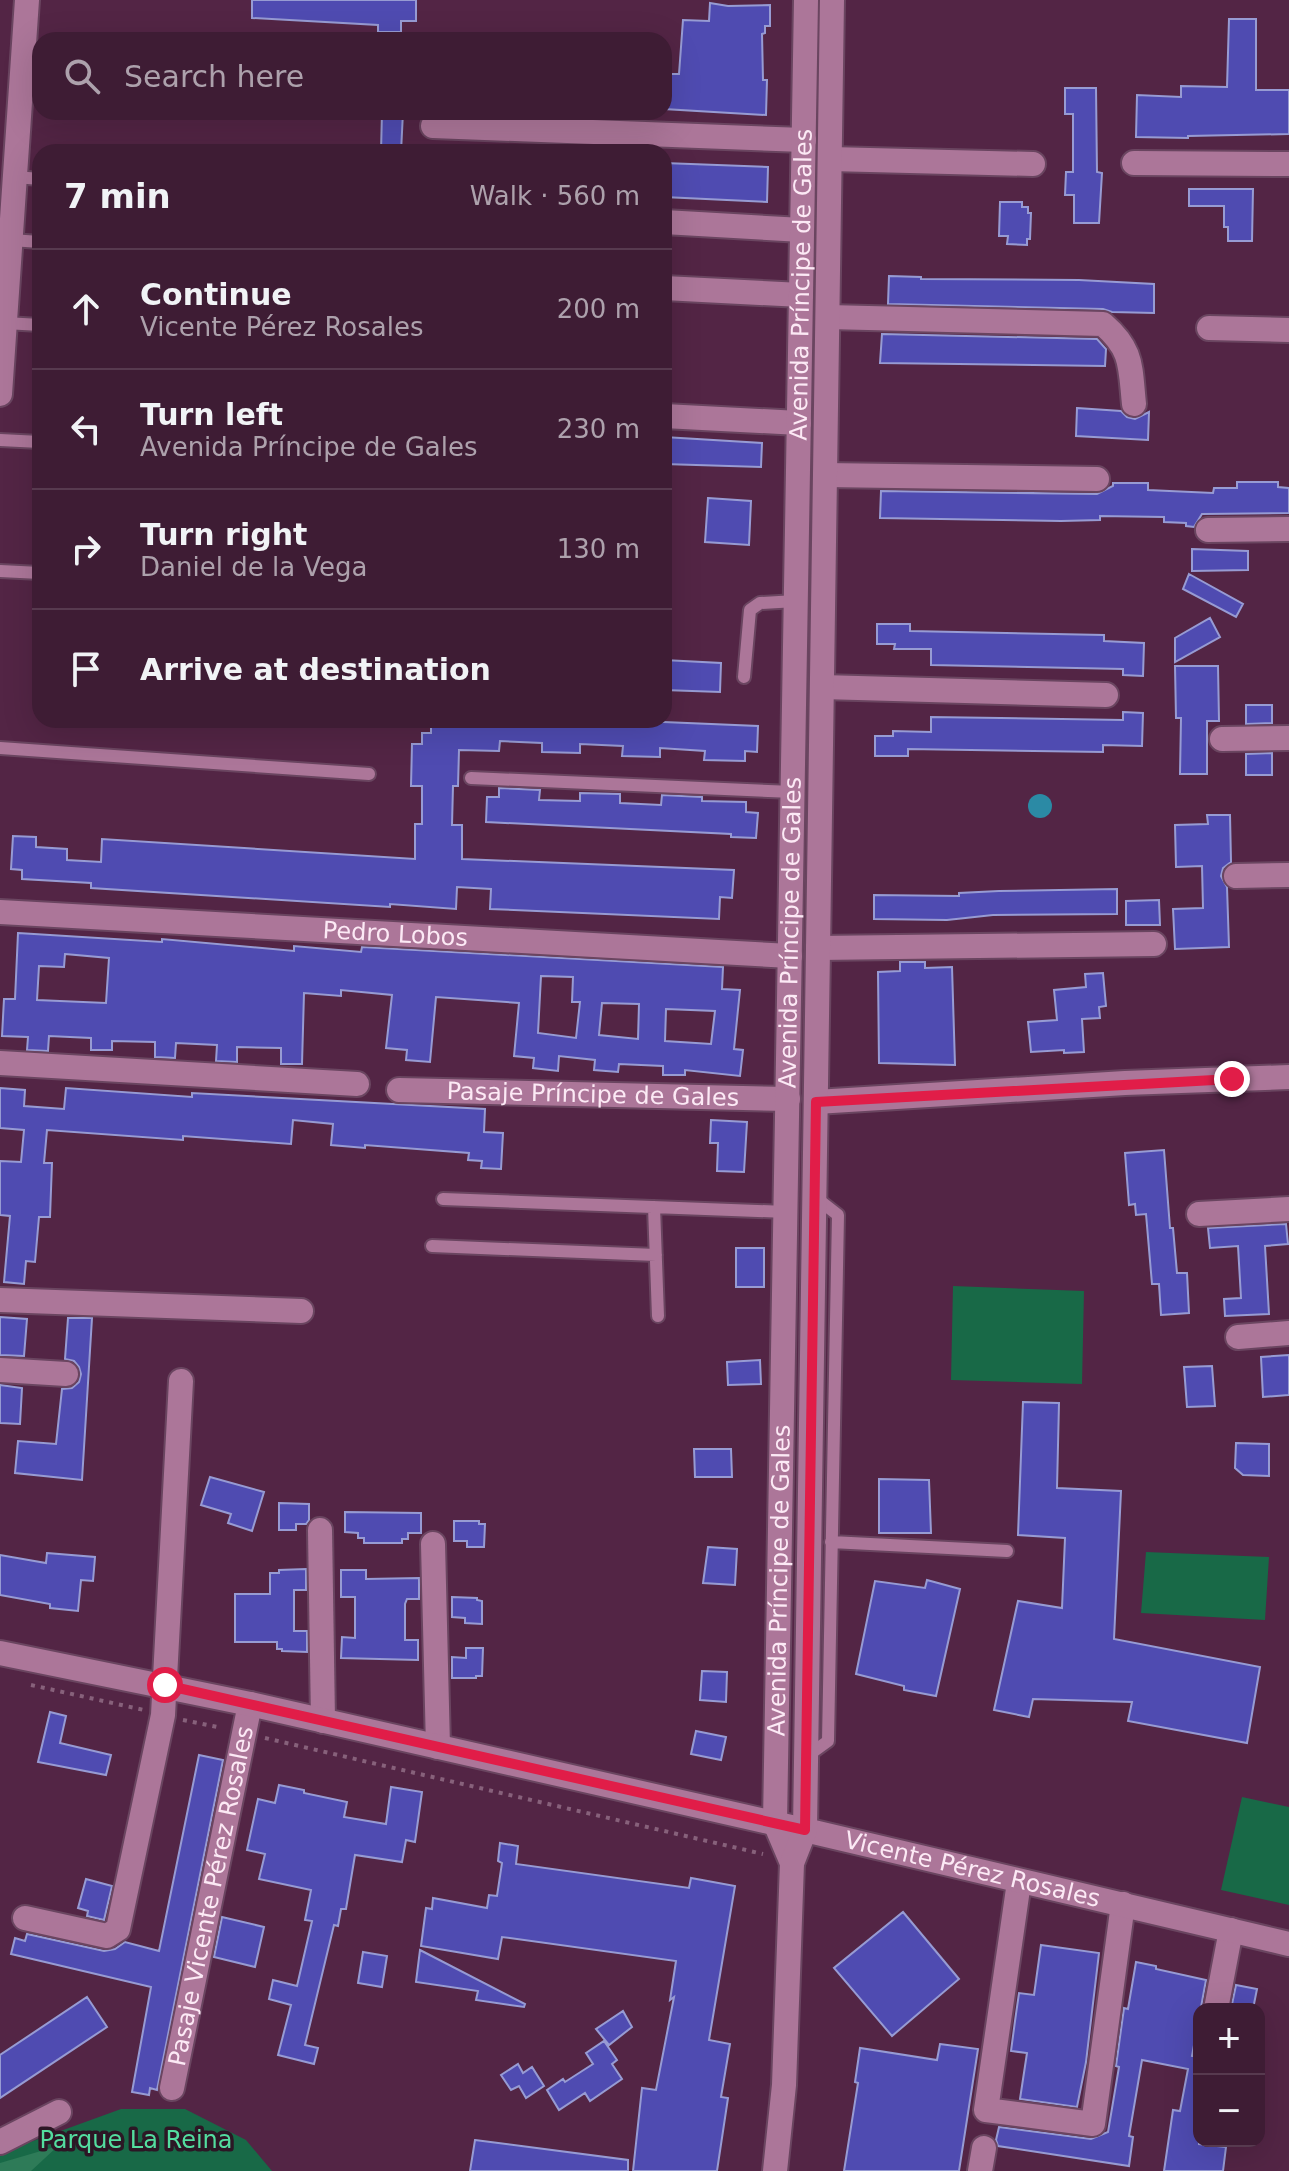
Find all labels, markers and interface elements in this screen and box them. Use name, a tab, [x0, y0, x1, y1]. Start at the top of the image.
search box	[32, 32, 672, 120]
icon: search	[60, 54, 104, 98]
text: Search here	[124, 59, 304, 94]
street label: Avenida Príncipe de Gales	[785, 129, 818, 441]
text: 7 min	[64, 176, 171, 216]
text: Walk · 560 m	[470, 181, 640, 211]
text: Continue	[140, 277, 292, 312]
icon: ahead	[64, 287, 108, 331]
text: 200 m	[557, 294, 640, 324]
text: Vicente Pérez Rosales	[140, 312, 424, 342]
text: Turn left	[140, 397, 283, 432]
icon: left	[64, 407, 108, 451]
text: 230 m	[557, 414, 640, 444]
text: Avenida Príncipe de Gales	[140, 432, 478, 462]
text: Turn right	[140, 517, 307, 552]
icon: right	[64, 527, 108, 571]
text: 130 m	[557, 534, 640, 564]
text: Daniel de la Vega	[140, 552, 368, 582]
icon: arrive	[64, 647, 108, 691]
text: Arrive at destination	[140, 652, 491, 687]
street label: Avenida Príncipe de Gales	[773, 777, 807, 1089]
street label: Pedro Lobos	[322, 916, 469, 952]
route end	[1214, 1061, 1250, 1097]
street label: Pasaje Príncipe de Gales	[446, 1077, 740, 1112]
street label: Avenida Príncipe de Gales	[762, 1424, 796, 1737]
route start	[147, 1667, 183, 1703]
street label: Pasaje Vicente Pérez Rosales	[163, 1723, 259, 2068]
street label: Vicente Pérez Rosales	[842, 1826, 1103, 1913]
map controls	[1193, 2003, 1265, 2147]
button: +	[1193, 2003, 1265, 2075]
button: −	[1193, 2075, 1265, 2147]
park label: Parque La Reina	[39, 2126, 233, 2154]

